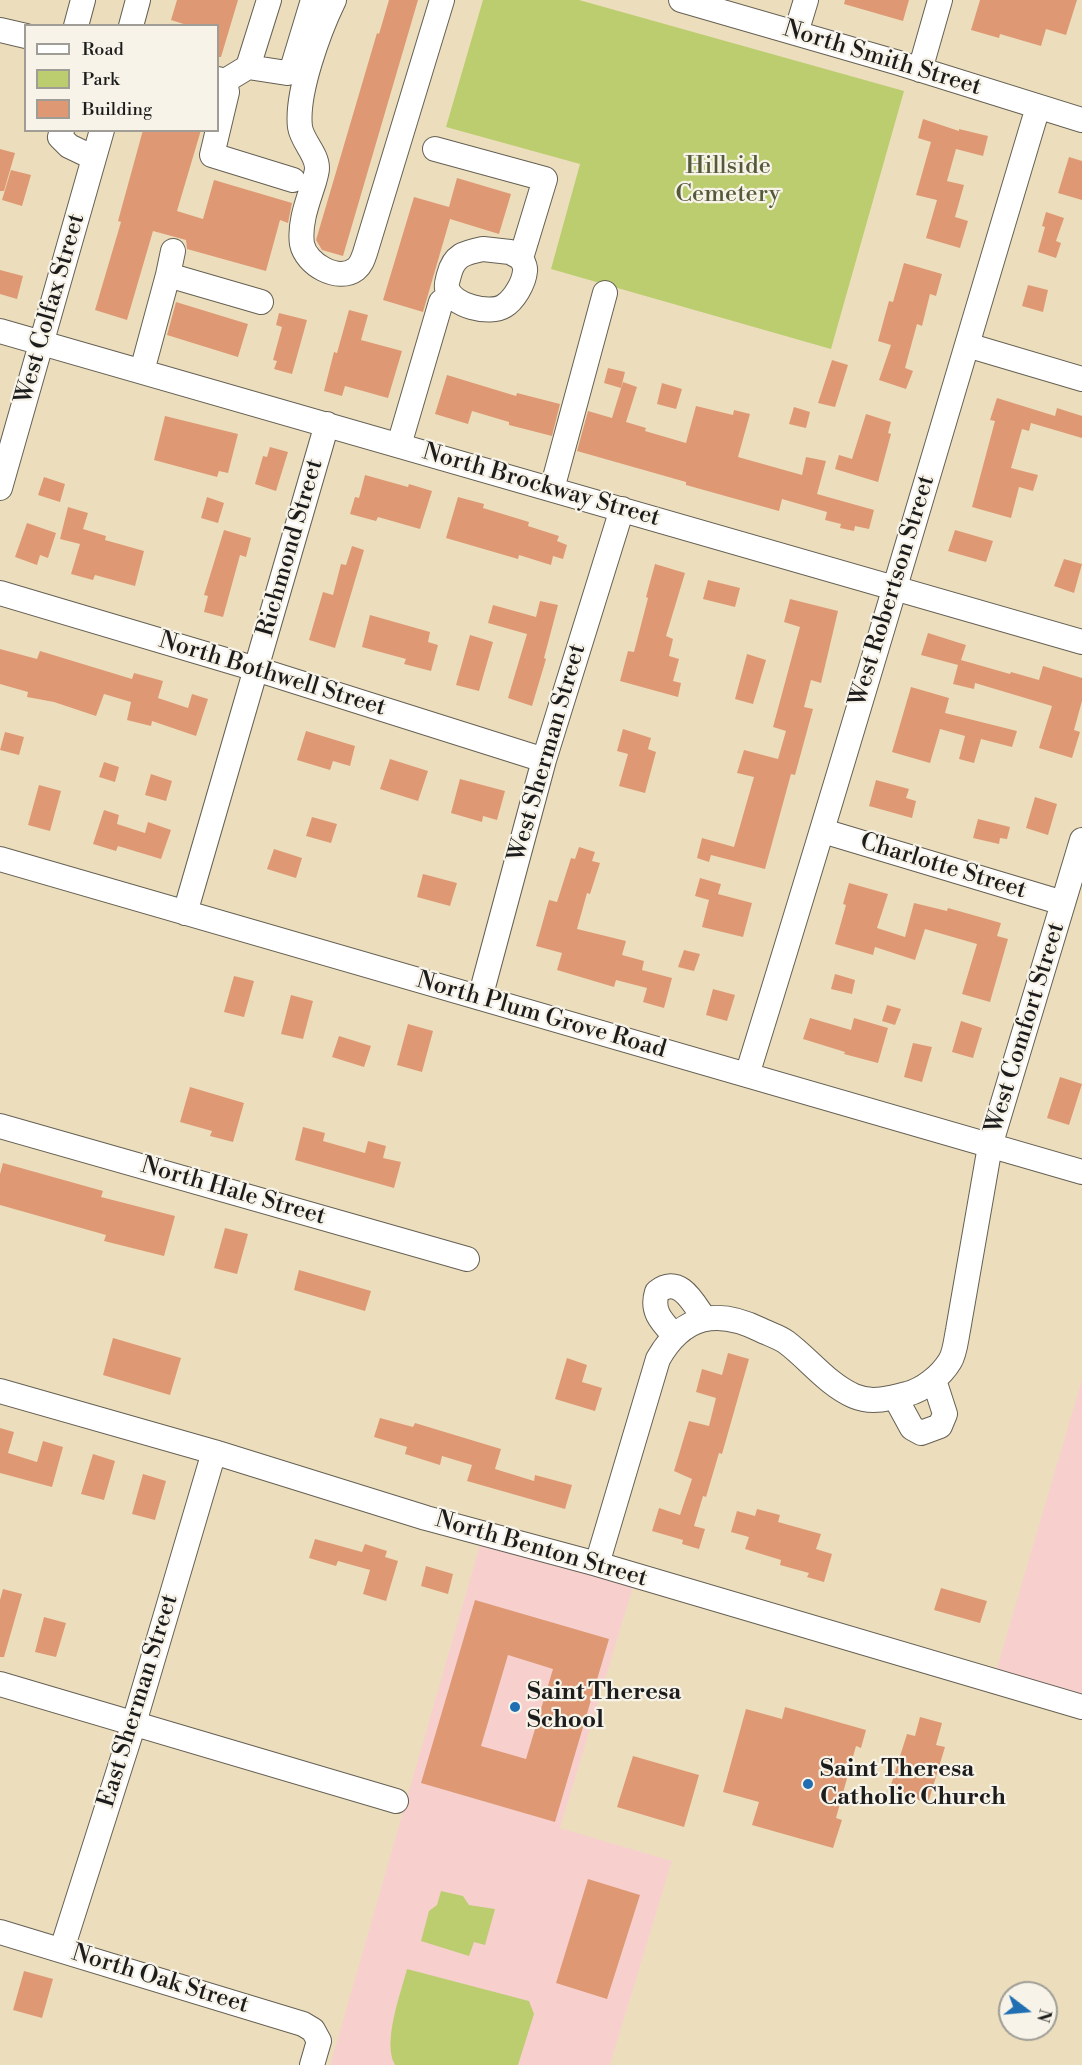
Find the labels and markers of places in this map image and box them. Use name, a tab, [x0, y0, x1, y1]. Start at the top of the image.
place label: Saint Theresa School	[527, 1679, 681, 1735]
marker: Saint Theresa School	[508, 1700, 522, 1714]
place label: Saint Theresa Catholic Church	[820, 1756, 1006, 1812]
marker: Saint Theresa Catholic Church	[801, 1777, 815, 1791]

